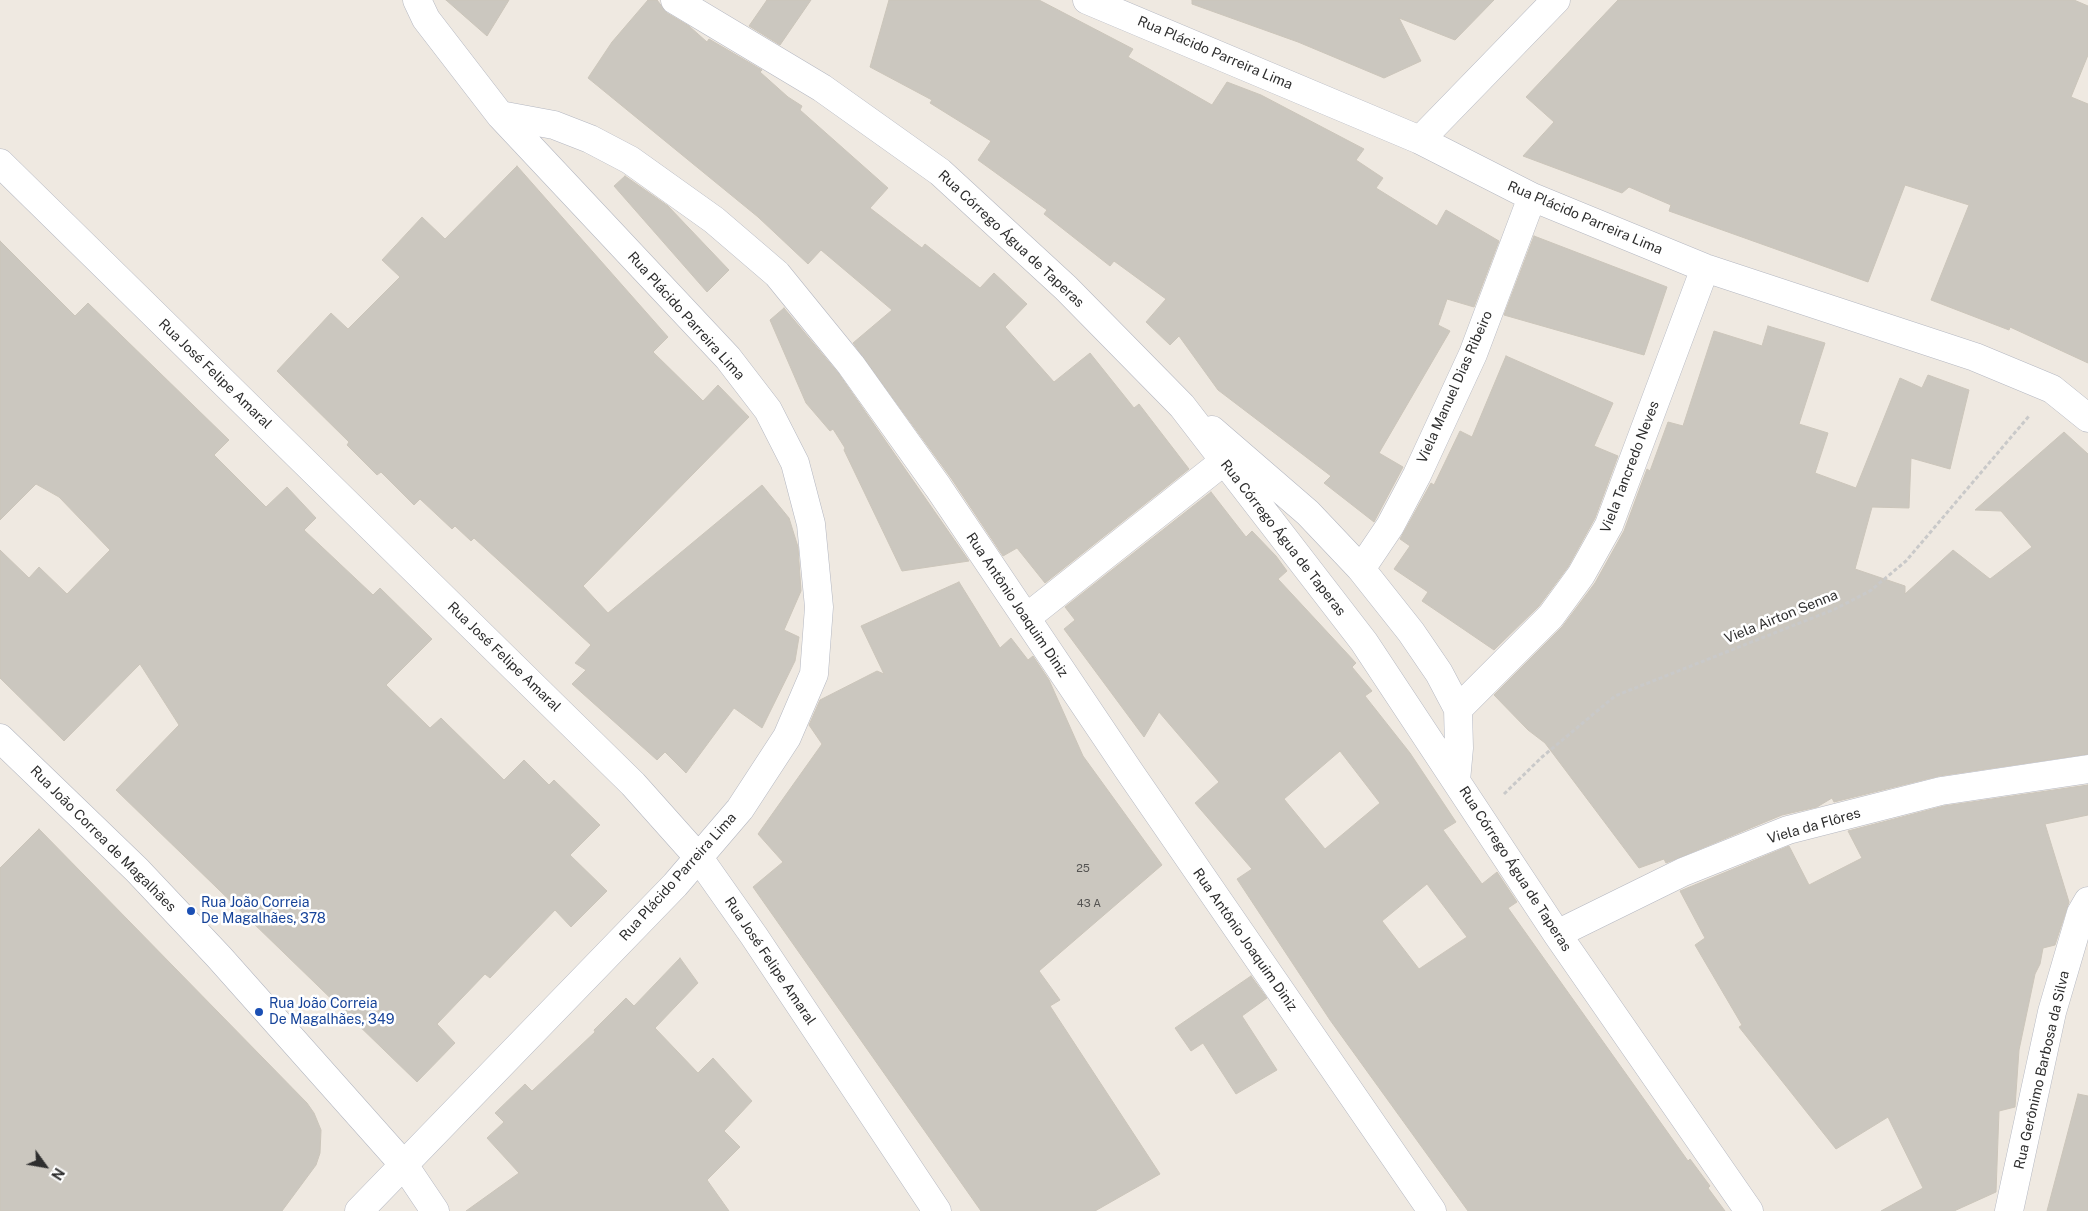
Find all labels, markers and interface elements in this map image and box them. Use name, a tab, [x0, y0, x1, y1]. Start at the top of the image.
street label: Rua Plácido Parreira Lima	[1135, 13, 1295, 93]
street label: Rua Córrego Água de Taperas	[935, 167, 1087, 311]
street label: Rua Plácido Parreira Lima	[1505, 178, 1665, 258]
street label: Rua Plácido Parreira Lima	[624, 248, 748, 384]
street label: Viela Manuel Dias Ribeiro	[1414, 308, 1496, 466]
street label: Rua José Felipe Amaral	[155, 316, 275, 432]
street label: Viela Tancredo Neves	[1597, 399, 1663, 535]
street label: Rua Córrego Água de Taperas	[1217, 457, 1349, 619]
street label: Rua Antônio Joaquim Diniz	[962, 530, 1072, 680]
street label: Viela Airton Senna	[1722, 587, 1840, 647]
street label: Rua José Felipe Amaral	[444, 599, 564, 715]
street label: Rua João Correa de Magalhães	[27, 763, 179, 915]
street label: Rua Córrego Água de Taperas	[1455, 783, 1575, 955]
street label: Viela da Flôres	[1766, 805, 1862, 847]
street label: Rua Plácido Parreira Lima	[616, 809, 740, 945]
house number: 25	[1076, 862, 1090, 876]
street label: Rua Antônio Joaquim Diniz	[1189, 865, 1301, 1015]
street label: Rua José Felipe Amaral	[721, 894, 819, 1028]
place label: Rua João Correia De Magalhães, 378	[201, 895, 326, 928]
house number: 43 A	[1077, 897, 1101, 911]
marker: Rua João Correia De Magalhães, 378	[185, 905, 197, 917]
street label: Rua Gerônimo Barbosa da Silva	[2011, 969, 2073, 1171]
place label: Rua João Correia De Magalhães, 349	[269, 996, 394, 1028]
marker: Rua João Correia De Magalhães, 349	[253, 1006, 265, 1018]
north arrow	[20, 1141, 70, 1191]
text: N	[48, 1165, 67, 1183]

